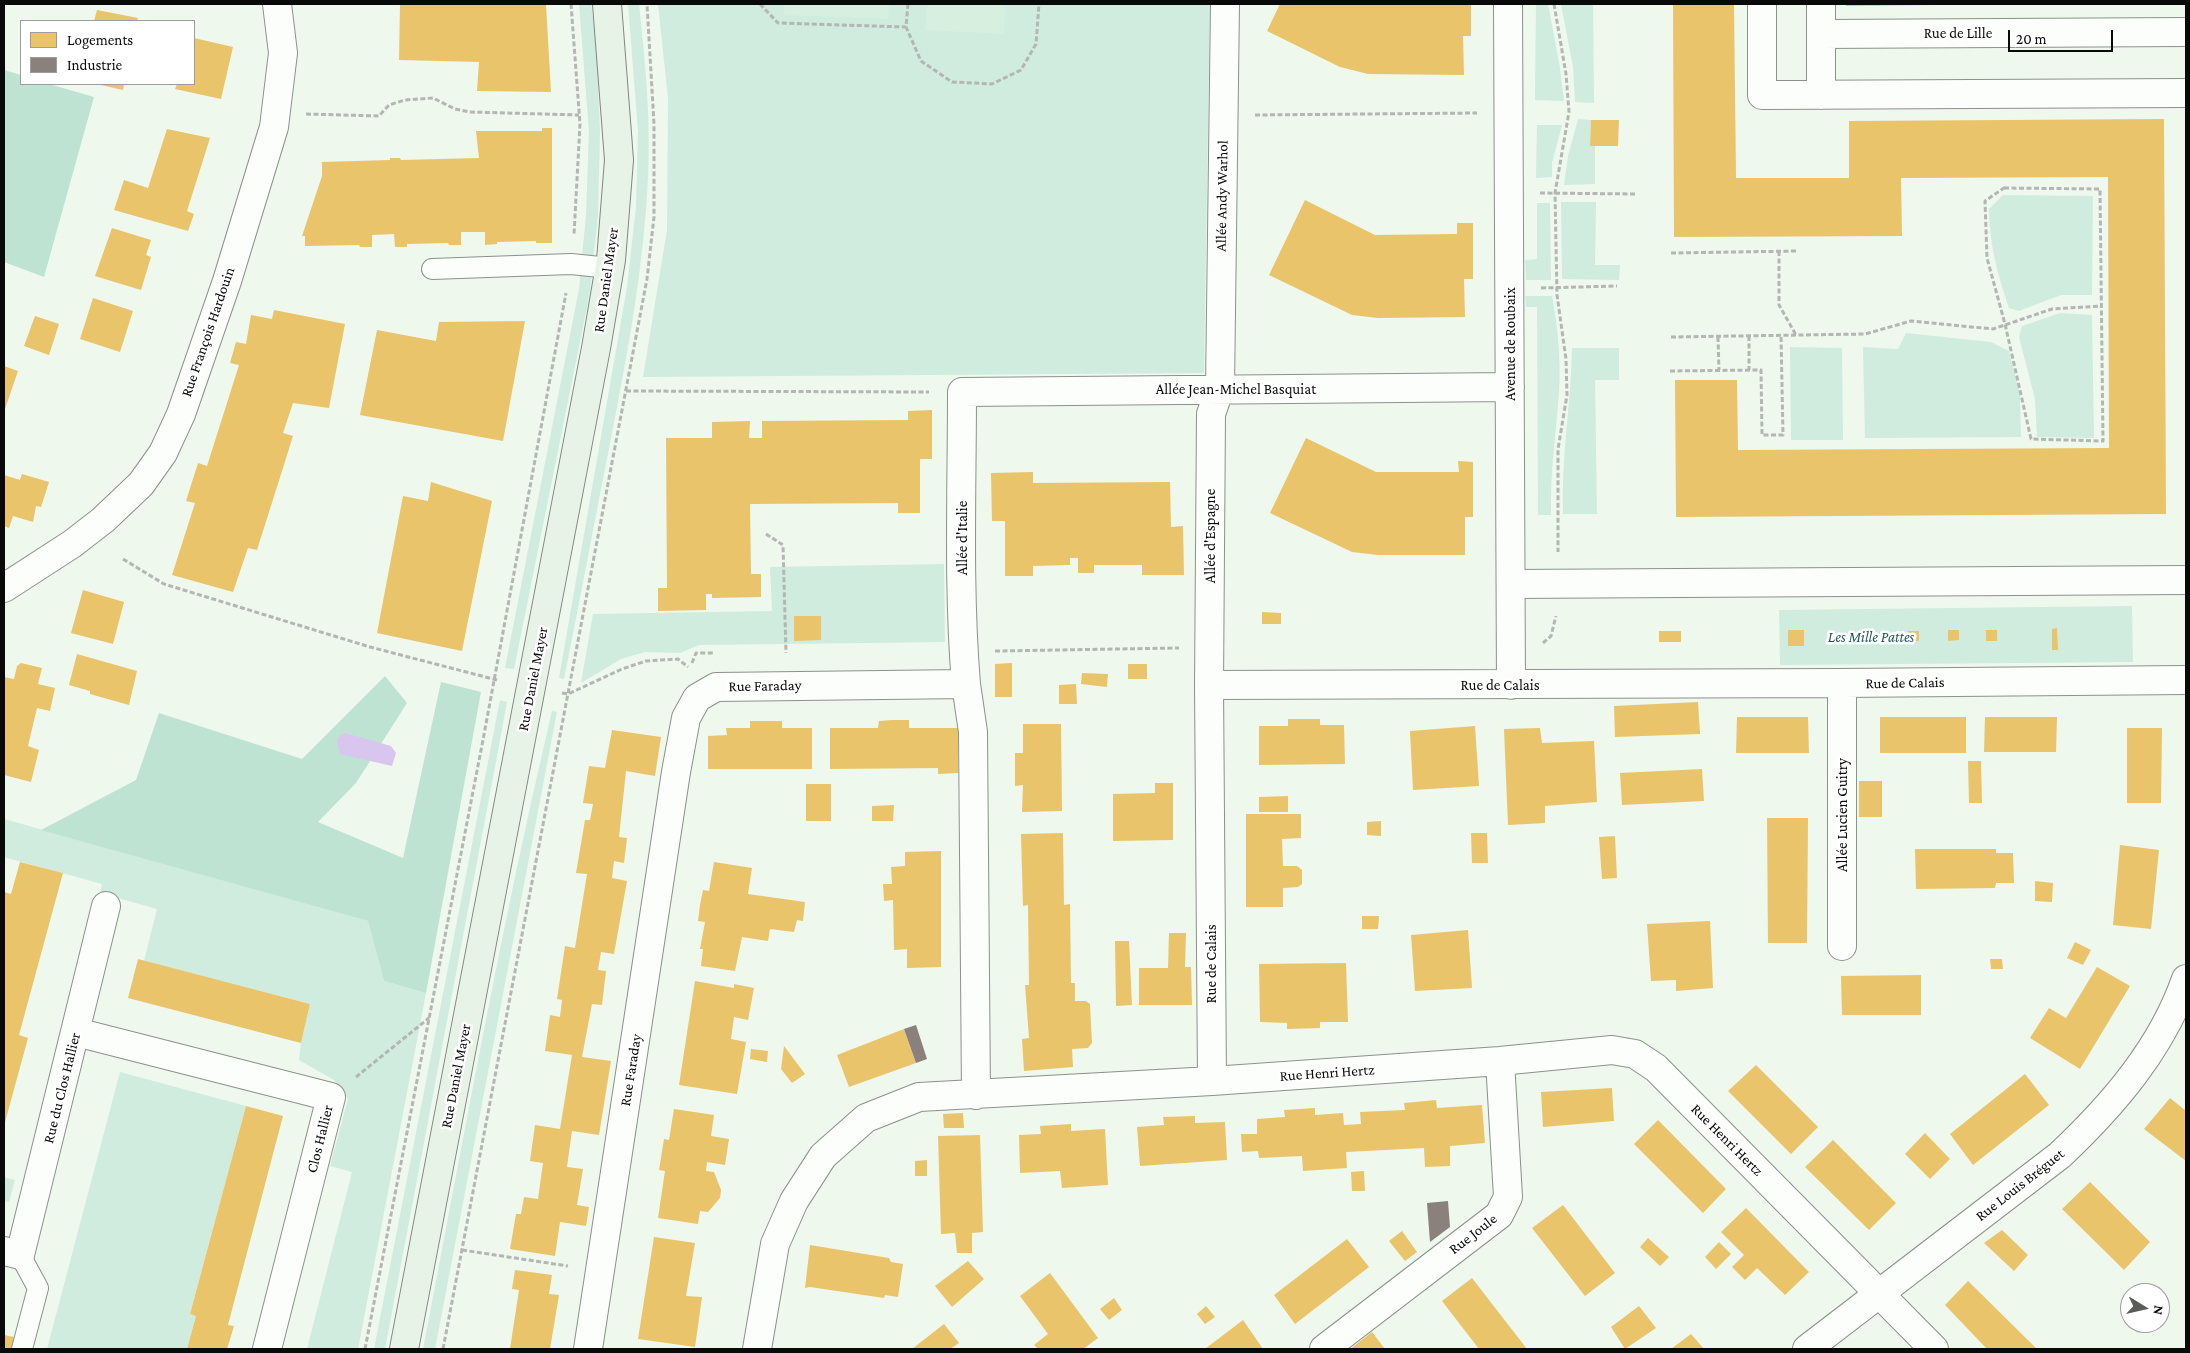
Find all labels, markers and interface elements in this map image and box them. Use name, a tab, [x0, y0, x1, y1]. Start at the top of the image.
legend	[20, 20, 195, 85]
scale bar	[2010, 20, 2115, 52]
street label: Rue de Lille	[1924, 24, 1992, 42]
text: 20 m	[2016, 31, 2047, 47]
text: Logements	[67, 32, 133, 48]
text: Industrie	[67, 57, 122, 73]
street label: Allée Andy Warhol	[1212, 140, 1232, 252]
street label: Rue Daniel Mayer	[590, 226, 622, 334]
street label: Rue François Hardouin	[177, 265, 239, 399]
street label: Avenue de Roubaix	[1501, 287, 1519, 401]
street label: Allée Jean-Michel Basquiat	[1156, 380, 1316, 398]
street label: Allée d'Espagne	[1201, 489, 1219, 583]
street label: Allée d'Italie	[953, 501, 971, 575]
street label: Rue Daniel Mayer	[514, 625, 552, 733]
park label: Les Mille Pattes	[1828, 628, 1914, 646]
street label: Rue de Calais	[1865, 673, 1945, 693]
street label: Rue Faraday	[728, 676, 802, 696]
street label: Rue de Calais	[1460, 676, 1540, 694]
street label: Allée Lucien Guitry	[1833, 758, 1851, 872]
street label: Rue de Calais	[1202, 924, 1220, 1004]
street label: Rue Daniel Mayer	[437, 1022, 475, 1130]
street label: Rue du Clos Hallier	[40, 1031, 84, 1145]
street label: Rue Faraday	[616, 1032, 646, 1108]
street label: Rue Henri Hertz	[1279, 1061, 1375, 1085]
street label: Rue Henri Hertz	[1687, 1100, 1767, 1180]
street label: Clos Hallier	[303, 1103, 337, 1175]
street label: Rue Louis Bréguet	[1972, 1145, 2068, 1225]
street label: Rue Joule	[1445, 1210, 1501, 1258]
north arrow	[2120, 1283, 2170, 1333]
text: N	[2150, 1304, 2167, 1316]

